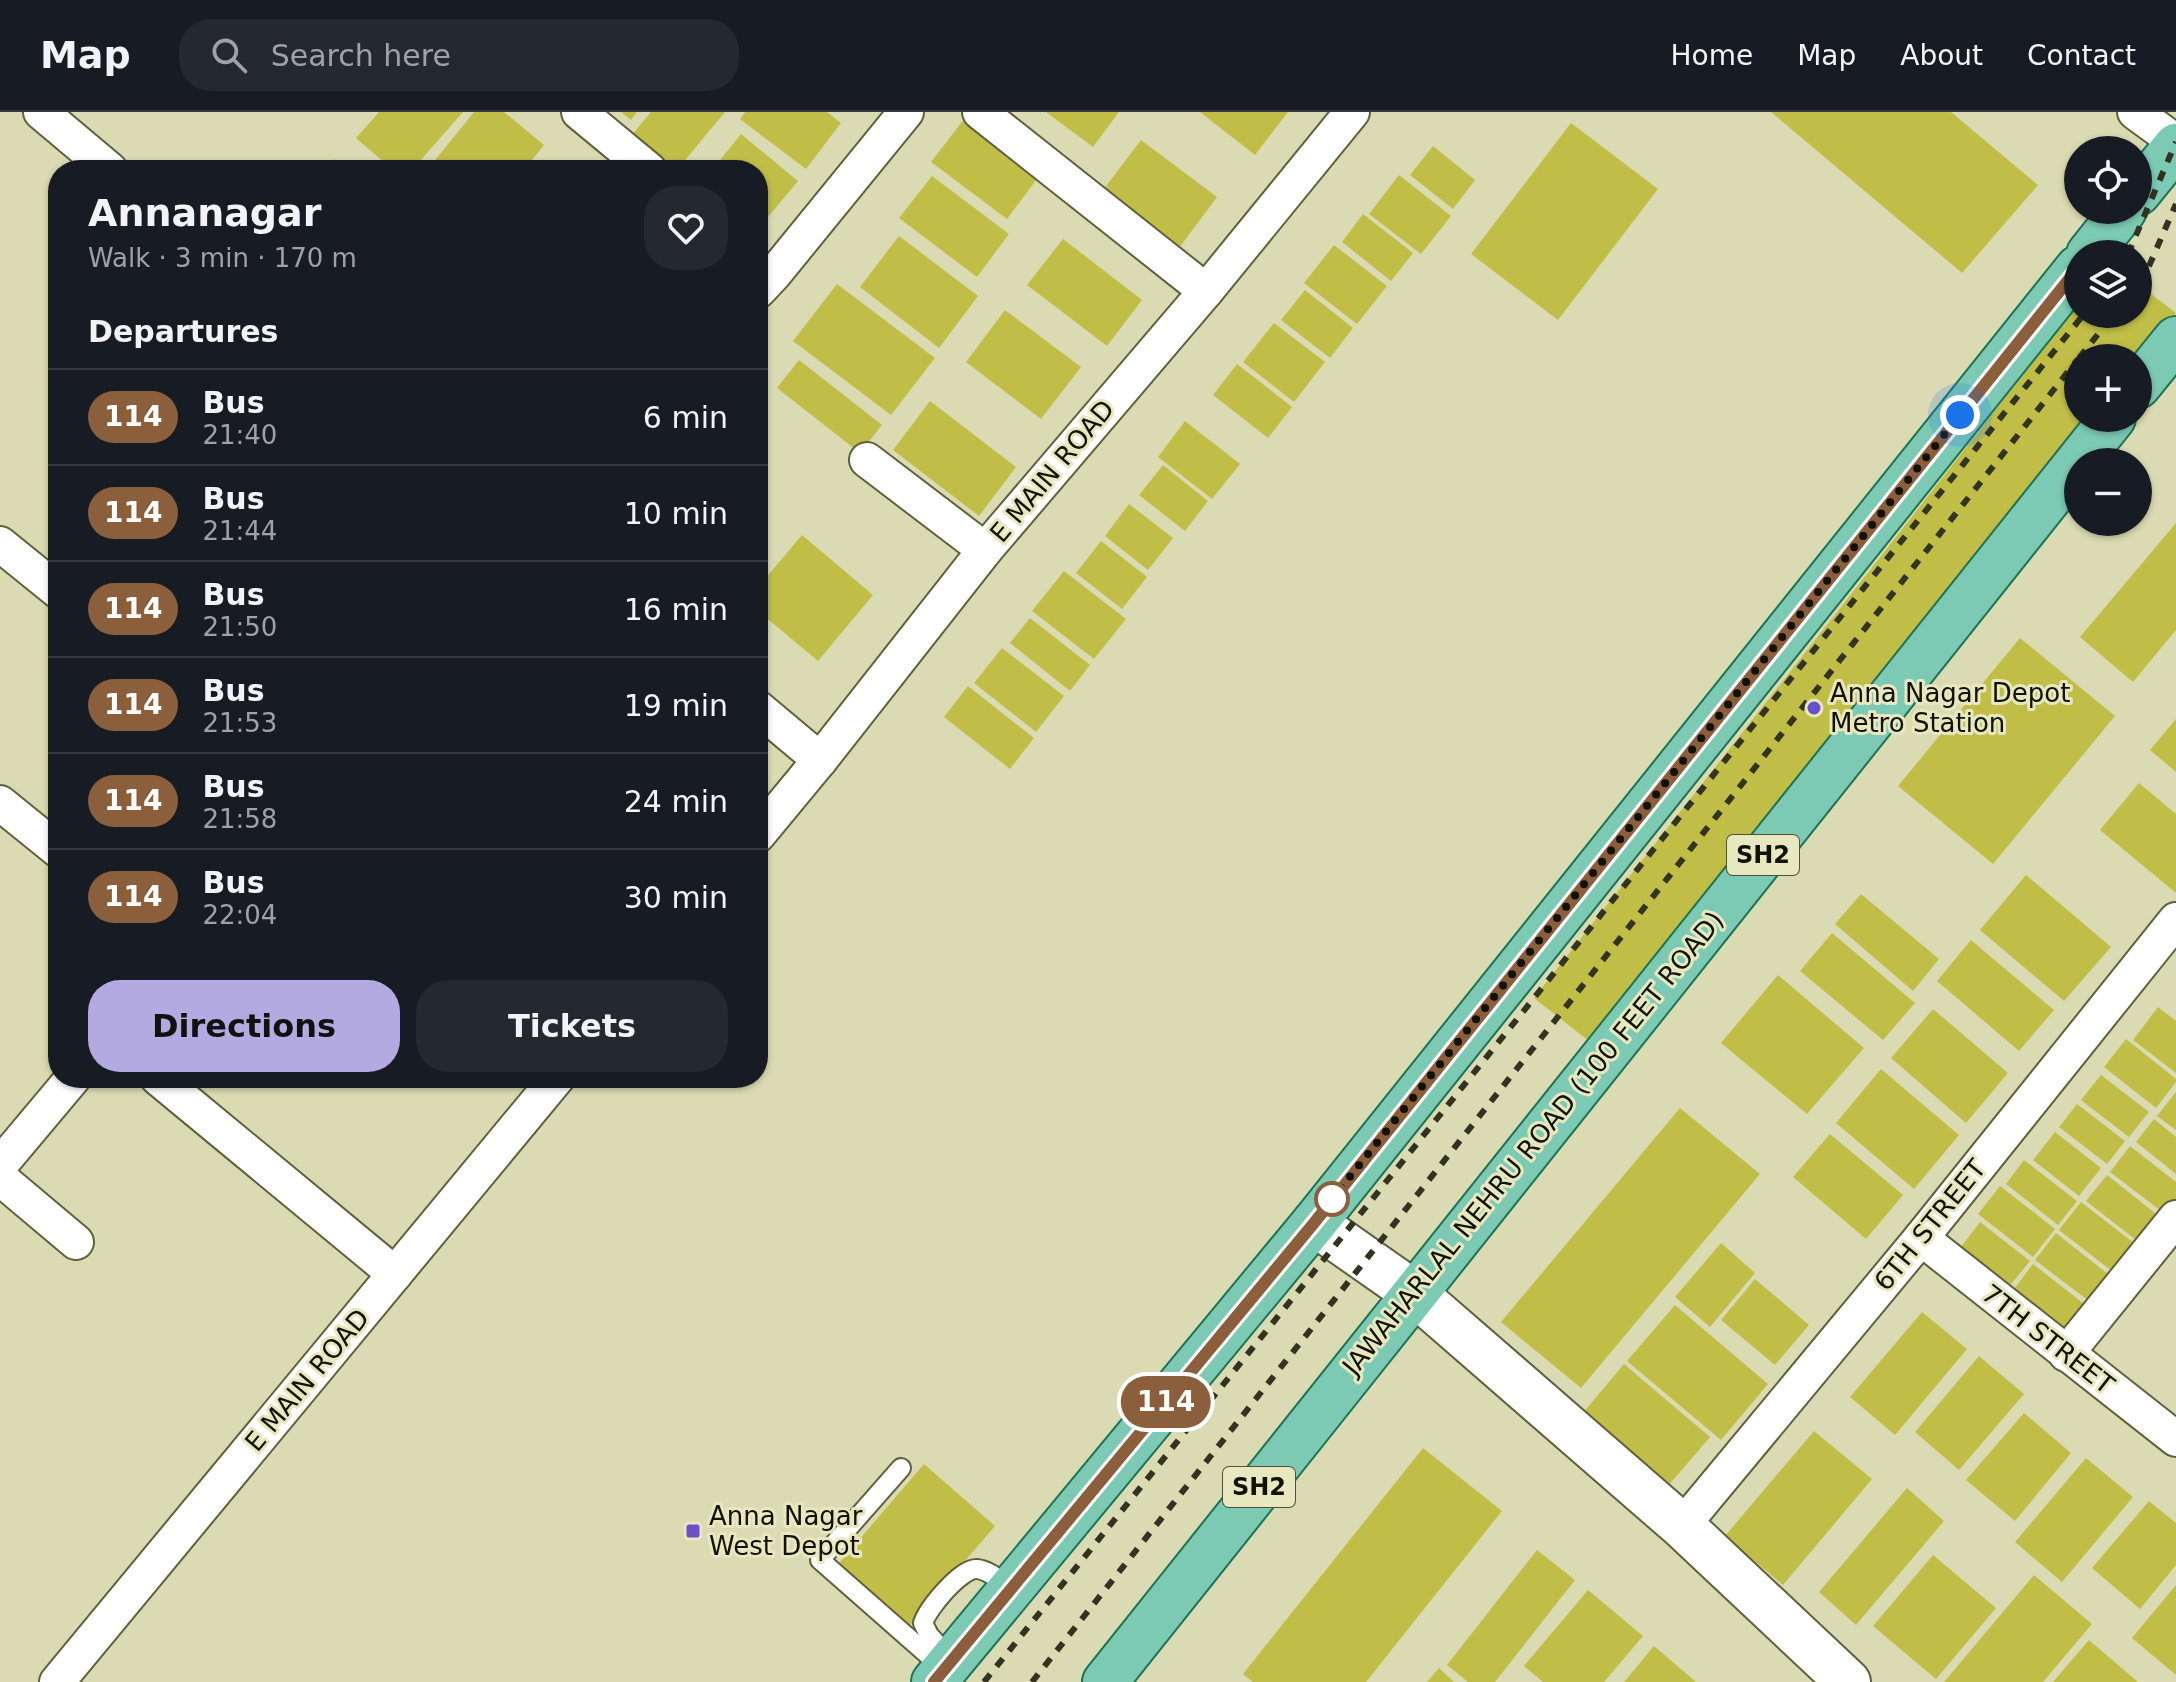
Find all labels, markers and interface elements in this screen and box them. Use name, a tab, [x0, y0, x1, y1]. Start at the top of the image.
search box	[179, 19, 739, 91]
text: Map	[40, 33, 131, 77]
icon: search	[207, 33, 251, 77]
text: Search here	[271, 38, 451, 73]
text: Home	[1670, 39, 1753, 72]
text: Map	[1797, 39, 1856, 72]
text: About	[1900, 39, 1983, 72]
text: Contact	[2027, 39, 2136, 72]
map controls	[2064, 136, 2152, 536]
button: locate	[2064, 136, 2152, 224]
button: heart	[644, 186, 728, 270]
text: Annanagar	[88, 191, 321, 235]
button: layers	[2064, 240, 2152, 328]
text: Walk · 3 min · 170 m	[88, 243, 357, 273]
text: Departures	[88, 314, 278, 349]
button: +	[2064, 344, 2152, 432]
text: Bus	[202, 385, 265, 420]
street label: E MAIN ROAD	[984, 394, 1120, 548]
your location	[1940, 395, 1980, 435]
text: 114	[104, 400, 162, 433]
text: 6 min	[643, 400, 728, 435]
text: 21:40	[202, 420, 277, 450]
button: −	[2064, 448, 2152, 536]
text: Bus	[202, 481, 265, 516]
text: 114	[104, 496, 162, 529]
text: 10 min	[624, 496, 728, 531]
text: 21:44	[202, 516, 277, 546]
text: Bus	[202, 577, 265, 612]
text: 114	[104, 592, 162, 625]
text: 16 min	[624, 592, 728, 627]
text: 21:50	[202, 612, 277, 642]
text: Bus	[202, 673, 265, 708]
place label: Anna Nagar Depot Metro Station	[1830, 678, 2070, 738]
text: 114	[104, 688, 162, 721]
text: 19 min	[624, 688, 728, 723]
marker: Anna Nagar Depot Metro Station	[1805, 699, 1823, 717]
text: 21:53	[202, 708, 277, 738]
text: Bus	[202, 769, 265, 804]
text: 114	[104, 784, 162, 817]
text: 24 min	[624, 784, 728, 819]
text: 21:58	[202, 804, 277, 834]
road number: SH2	[1727, 835, 1799, 875]
text: Bus	[202, 865, 265, 900]
text: 114	[104, 880, 162, 913]
text: 30 min	[624, 880, 728, 915]
text: 22:04	[202, 900, 277, 930]
street label: JAWAHARLAL NEHRU ROAD (100 FEET ROAD)	[1335, 905, 1730, 1382]
button: Directions	[88, 980, 400, 1072]
button: Tickets	[416, 980, 728, 1072]
street label: 6TH STREET	[1868, 1154, 1992, 1296]
unlabelled marker	[1315, 1182, 1349, 1216]
street label: 7TH STREET	[1976, 1278, 2120, 1400]
street label: E MAIN ROAD	[239, 1303, 375, 1457]
line badge: 114	[1120, 1376, 1212, 1428]
text: 114	[1137, 1385, 1195, 1418]
road number: SH2	[1223, 1467, 1295, 1507]
place label: Anna Nagar West Depot	[709, 1501, 863, 1561]
marker: Anna Nagar West Depot	[684, 1522, 702, 1540]

